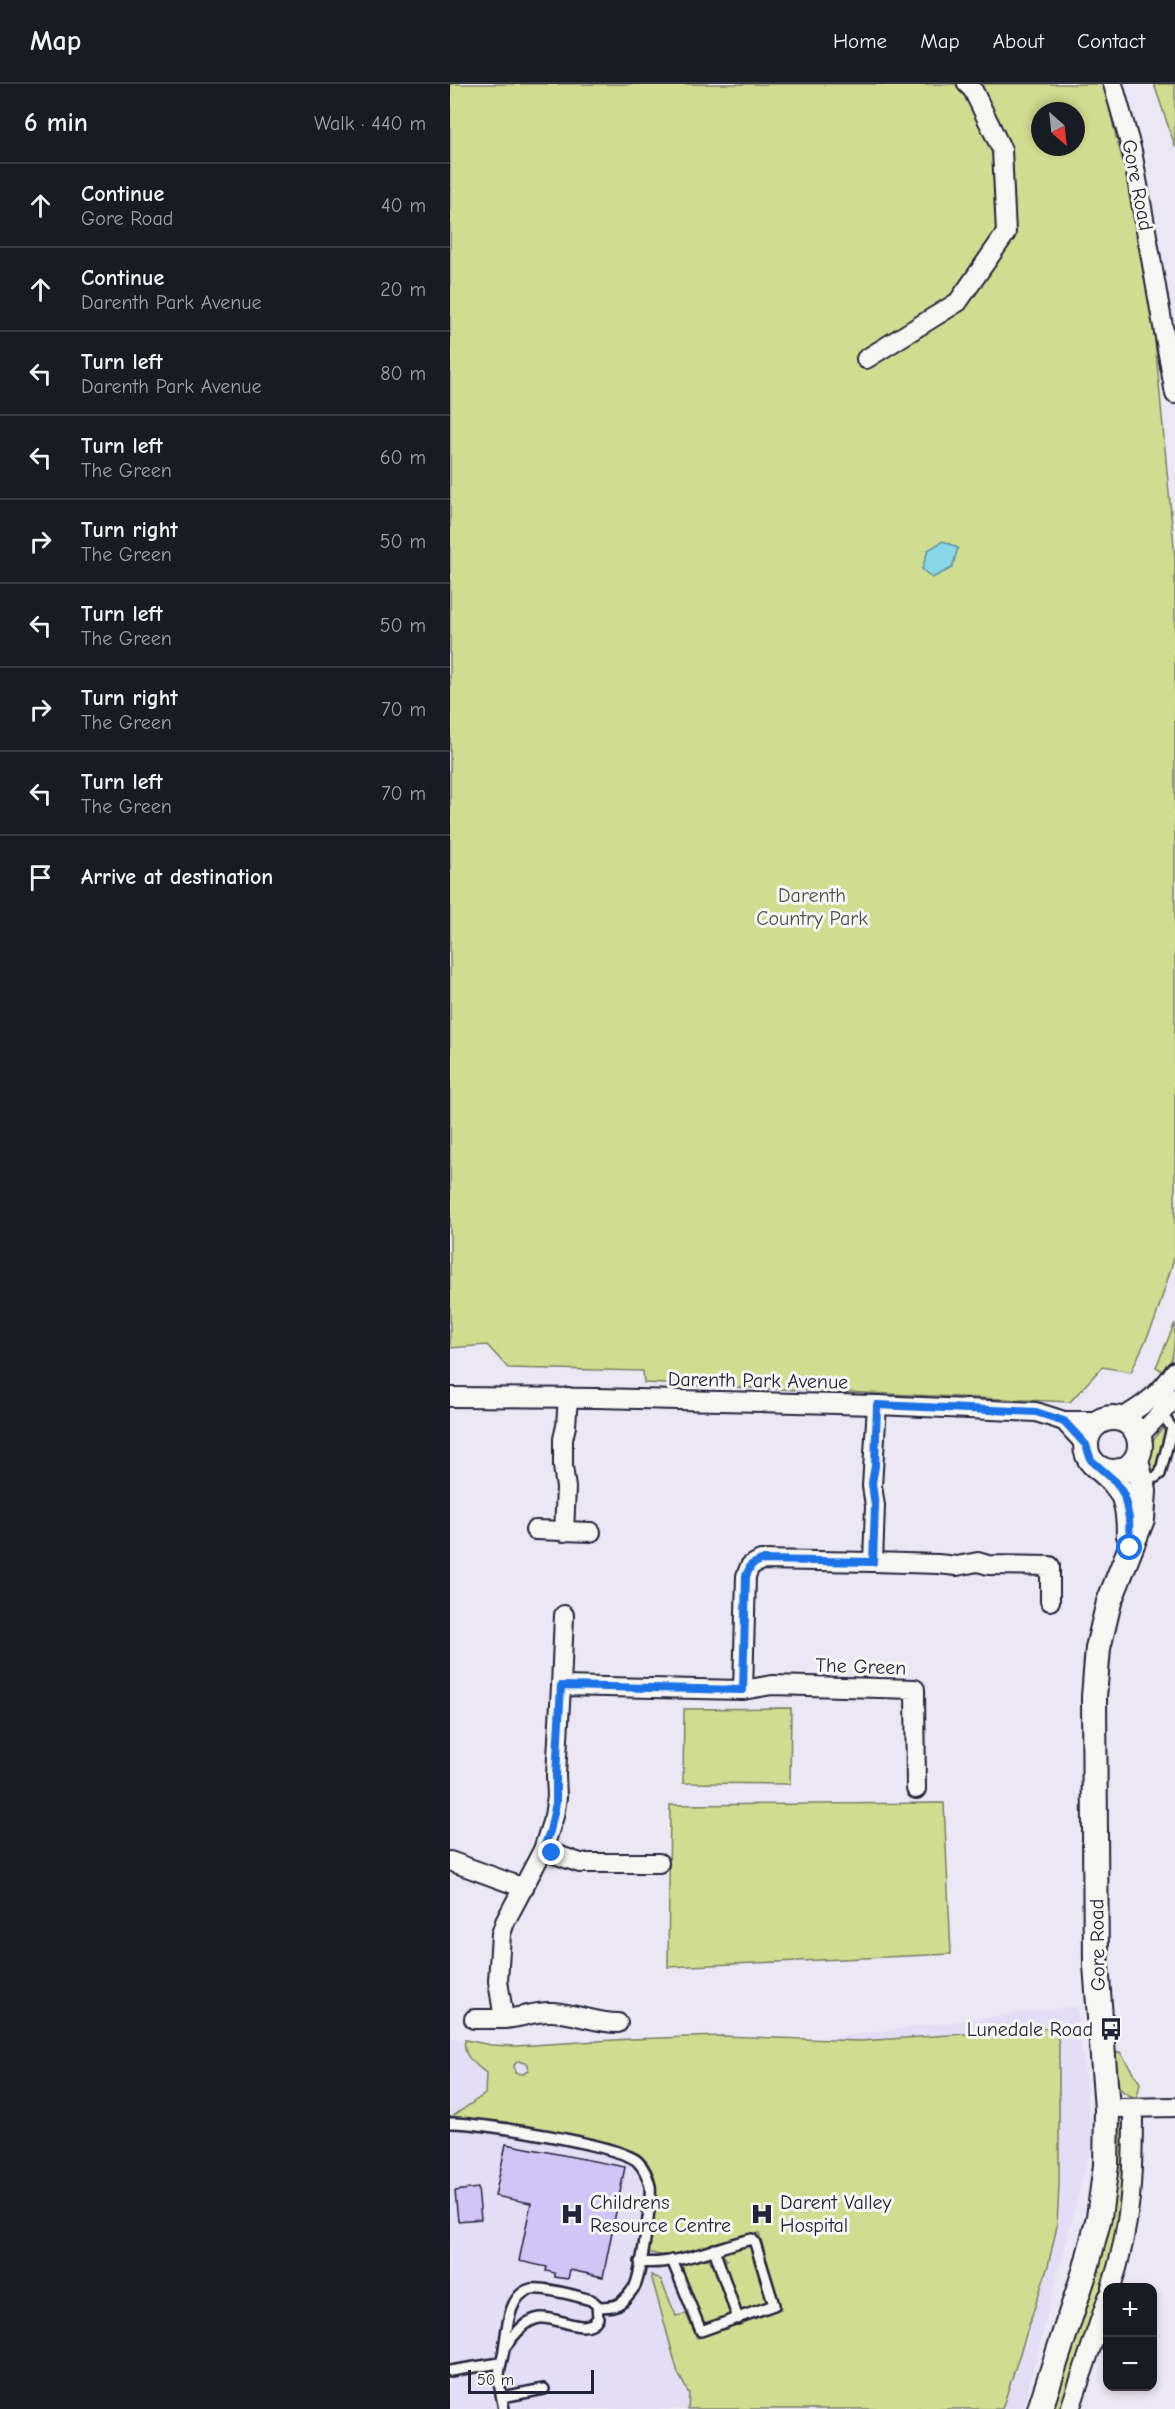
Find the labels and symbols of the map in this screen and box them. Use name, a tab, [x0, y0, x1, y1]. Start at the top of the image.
north arrow	[1031, 102, 1085, 156]
street label: Gore Road	[1117, 138, 1158, 233]
park label: Darenth Country Park	[756, 884, 868, 930]
street label: Darenth Park Avenue	[668, 1367, 848, 1394]
route start	[1116, 1534, 1142, 1560]
street label: The Green	[815, 1653, 907, 1680]
route end	[538, 1839, 564, 1865]
street label: Gore Road	[1085, 1899, 1110, 1991]
bus stop icon: Lunedale Road	[1098, 2016, 1124, 2042]
place label: Lunedale Road	[967, 2018, 1093, 2041]
place label: Childrens Resource Centre	[590, 2191, 731, 2237]
place label: Darent Valley Hospital	[780, 2191, 892, 2237]
hospital icon: Childrens Resource Centre	[559, 2201, 585, 2227]
hospital icon: Darent Valley Hospital	[749, 2201, 775, 2227]
scale bar	[468, 2367, 594, 2394]

